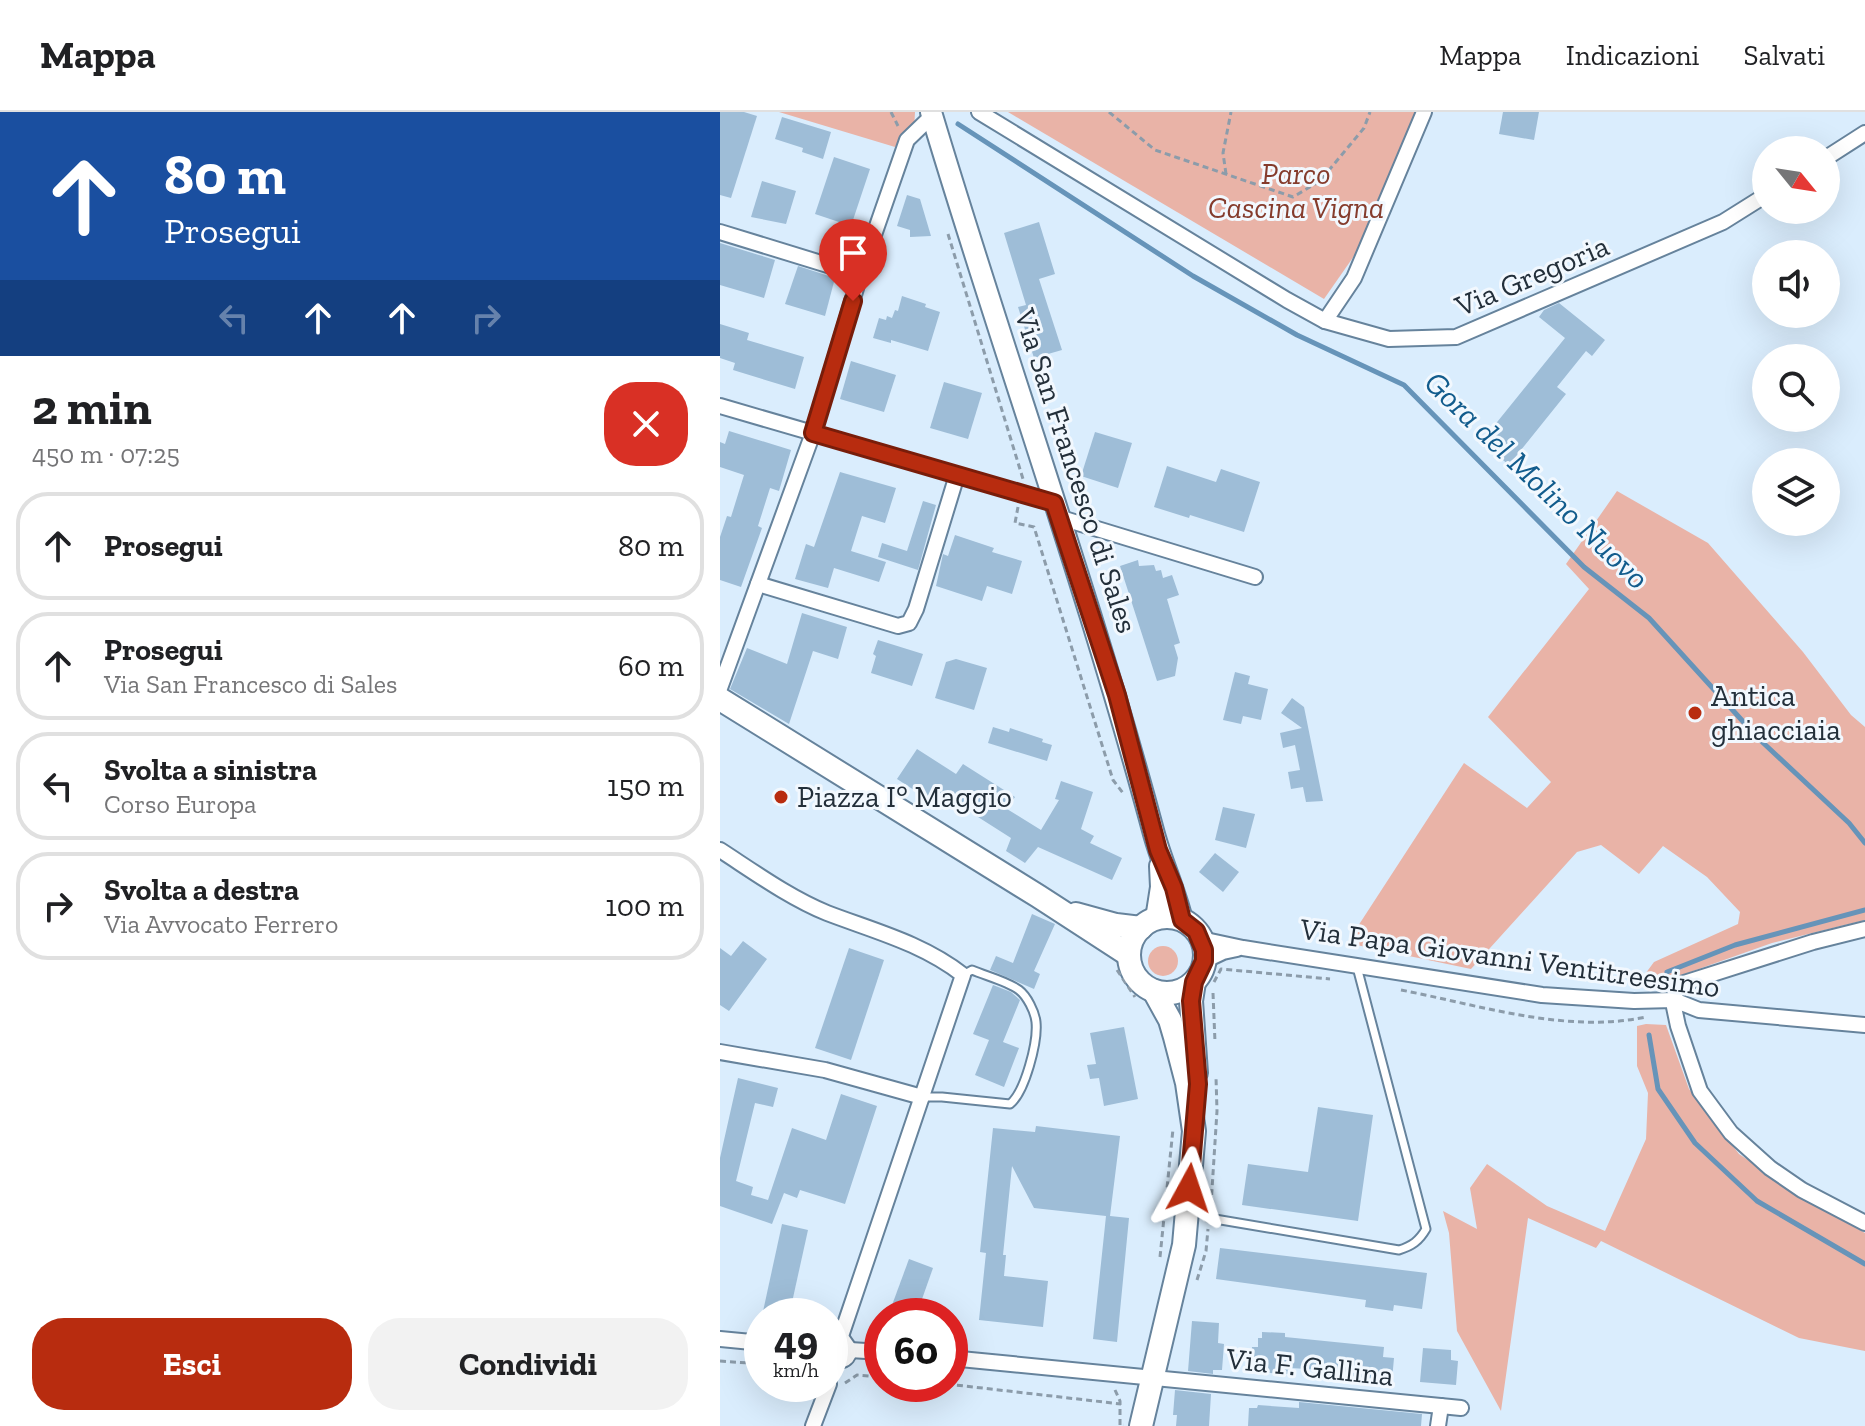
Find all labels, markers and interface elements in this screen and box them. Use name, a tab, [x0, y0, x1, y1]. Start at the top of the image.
text: Mappa	[40, 32, 156, 78]
text: Mappa	[1439, 39, 1522, 72]
text: Indicazioni	[1566, 39, 1699, 72]
text: Salvati	[1743, 39, 1825, 72]
north arrow	[1752, 136, 1840, 224]
map controls	[1752, 136, 1840, 536]
text: 80 m	[164, 141, 286, 208]
icon: ahead	[32, 144, 136, 248]
park label: Parco Cascina Vigna	[1208, 156, 1384, 226]
text: Prosegui	[164, 209, 301, 252]
pin	[819, 219, 887, 301]
street label: Via Gregoria	[1449, 228, 1614, 325]
icon: arrive	[831, 231, 875, 275]
button: sound	[1752, 240, 1840, 328]
icon: left	[212, 296, 256, 340]
icon: ahead	[296, 296, 340, 340]
icon: ahead	[380, 296, 424, 340]
icon: right	[464, 296, 508, 340]
street label: Via San Francesco di Sales	[1006, 303, 1145, 638]
button: search	[1752, 344, 1840, 432]
water label: Gora del Molino Nuovo	[1417, 363, 1657, 597]
text: 2 min	[32, 379, 152, 436]
button: close	[604, 382, 688, 466]
text: 450 m · 07:25	[32, 438, 180, 470]
button: layers	[1752, 448, 1840, 536]
icon: ahead	[36, 524, 80, 568]
text: Prosegui	[104, 528, 223, 564]
text: 80 m	[618, 528, 684, 564]
text: Prosegui	[104, 632, 223, 668]
icon: ahead	[36, 644, 80, 688]
text: 60 m	[618, 648, 684, 684]
text: Via San Francesco di Sales	[104, 668, 397, 700]
place label: Antica ghiacciaia	[1711, 678, 1841, 748]
marker: Antica ghiacciaia	[1686, 704, 1704, 722]
text: Svolta a sinistra	[104, 752, 317, 788]
icon: left	[36, 764, 80, 808]
text: 150 m	[607, 768, 684, 804]
place label: Piazza I° Maggio	[797, 779, 1012, 815]
text: Corso Europa	[104, 788, 257, 820]
marker: Piazza I° Maggio	[772, 788, 790, 806]
text: Svolta a destra	[104, 872, 299, 908]
icon: right	[36, 884, 80, 928]
text: 100 m	[605, 888, 684, 924]
text: Via Avvocato Ferrero	[104, 908, 338, 940]
street label: Via Papa Giovanni Ventitreesimo	[1297, 911, 1722, 1005]
position arrow	[1147, 1146, 1231, 1230]
speed limit sign: 60	[864, 1298, 968, 1402]
text: 49	[774, 1316, 818, 1364]
button: Esci	[32, 1318, 352, 1410]
button: Condividi	[368, 1318, 688, 1410]
street label: Via F. Gallina	[1224, 1340, 1395, 1394]
text: km/h	[773, 1358, 819, 1382]

